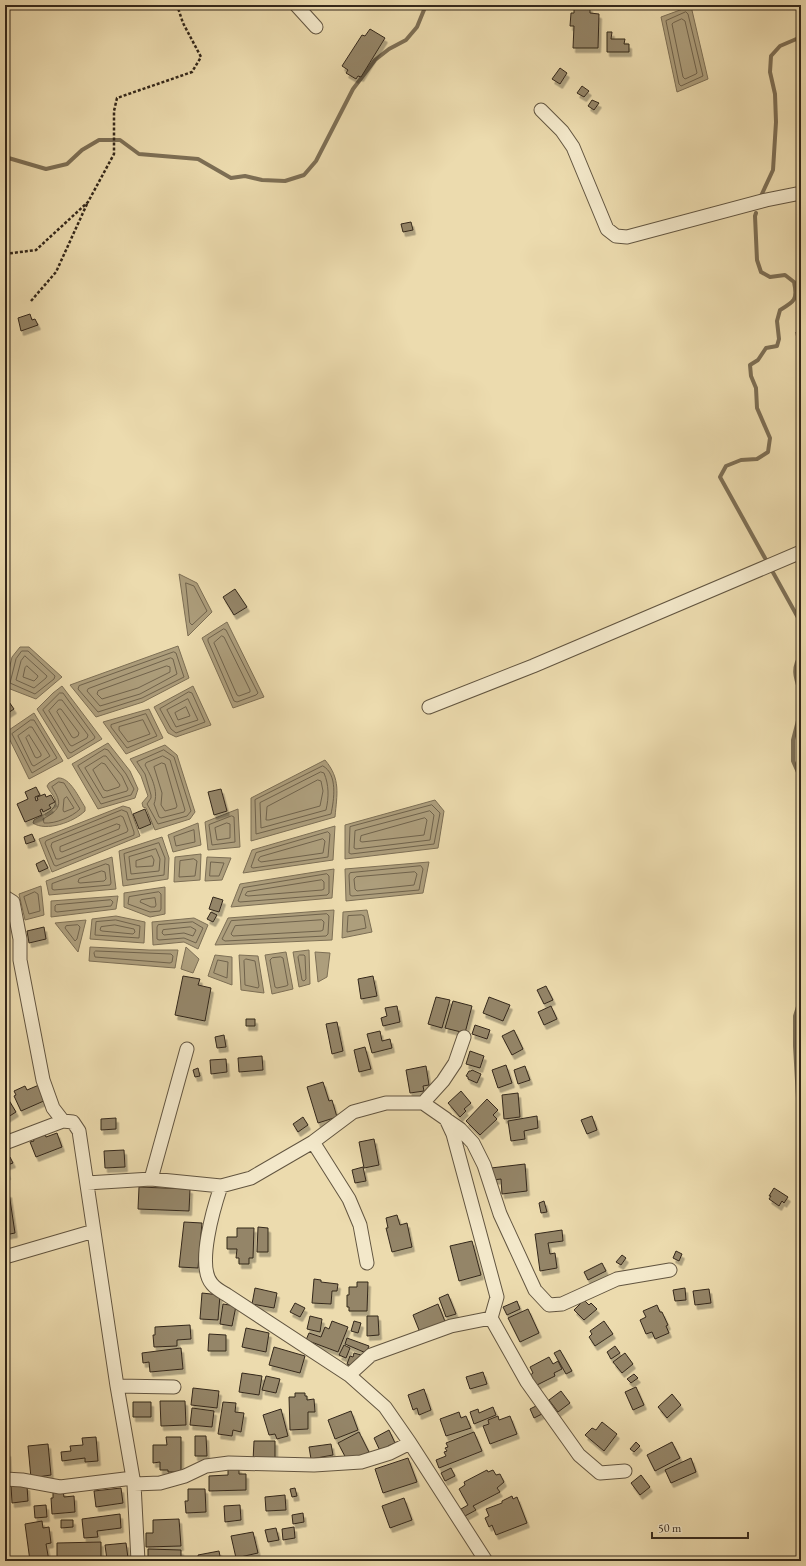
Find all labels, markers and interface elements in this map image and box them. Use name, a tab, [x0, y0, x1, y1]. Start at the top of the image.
scale bar	[652, 1514, 748, 1540]
text: 50 m	[658, 1520, 682, 1536]

